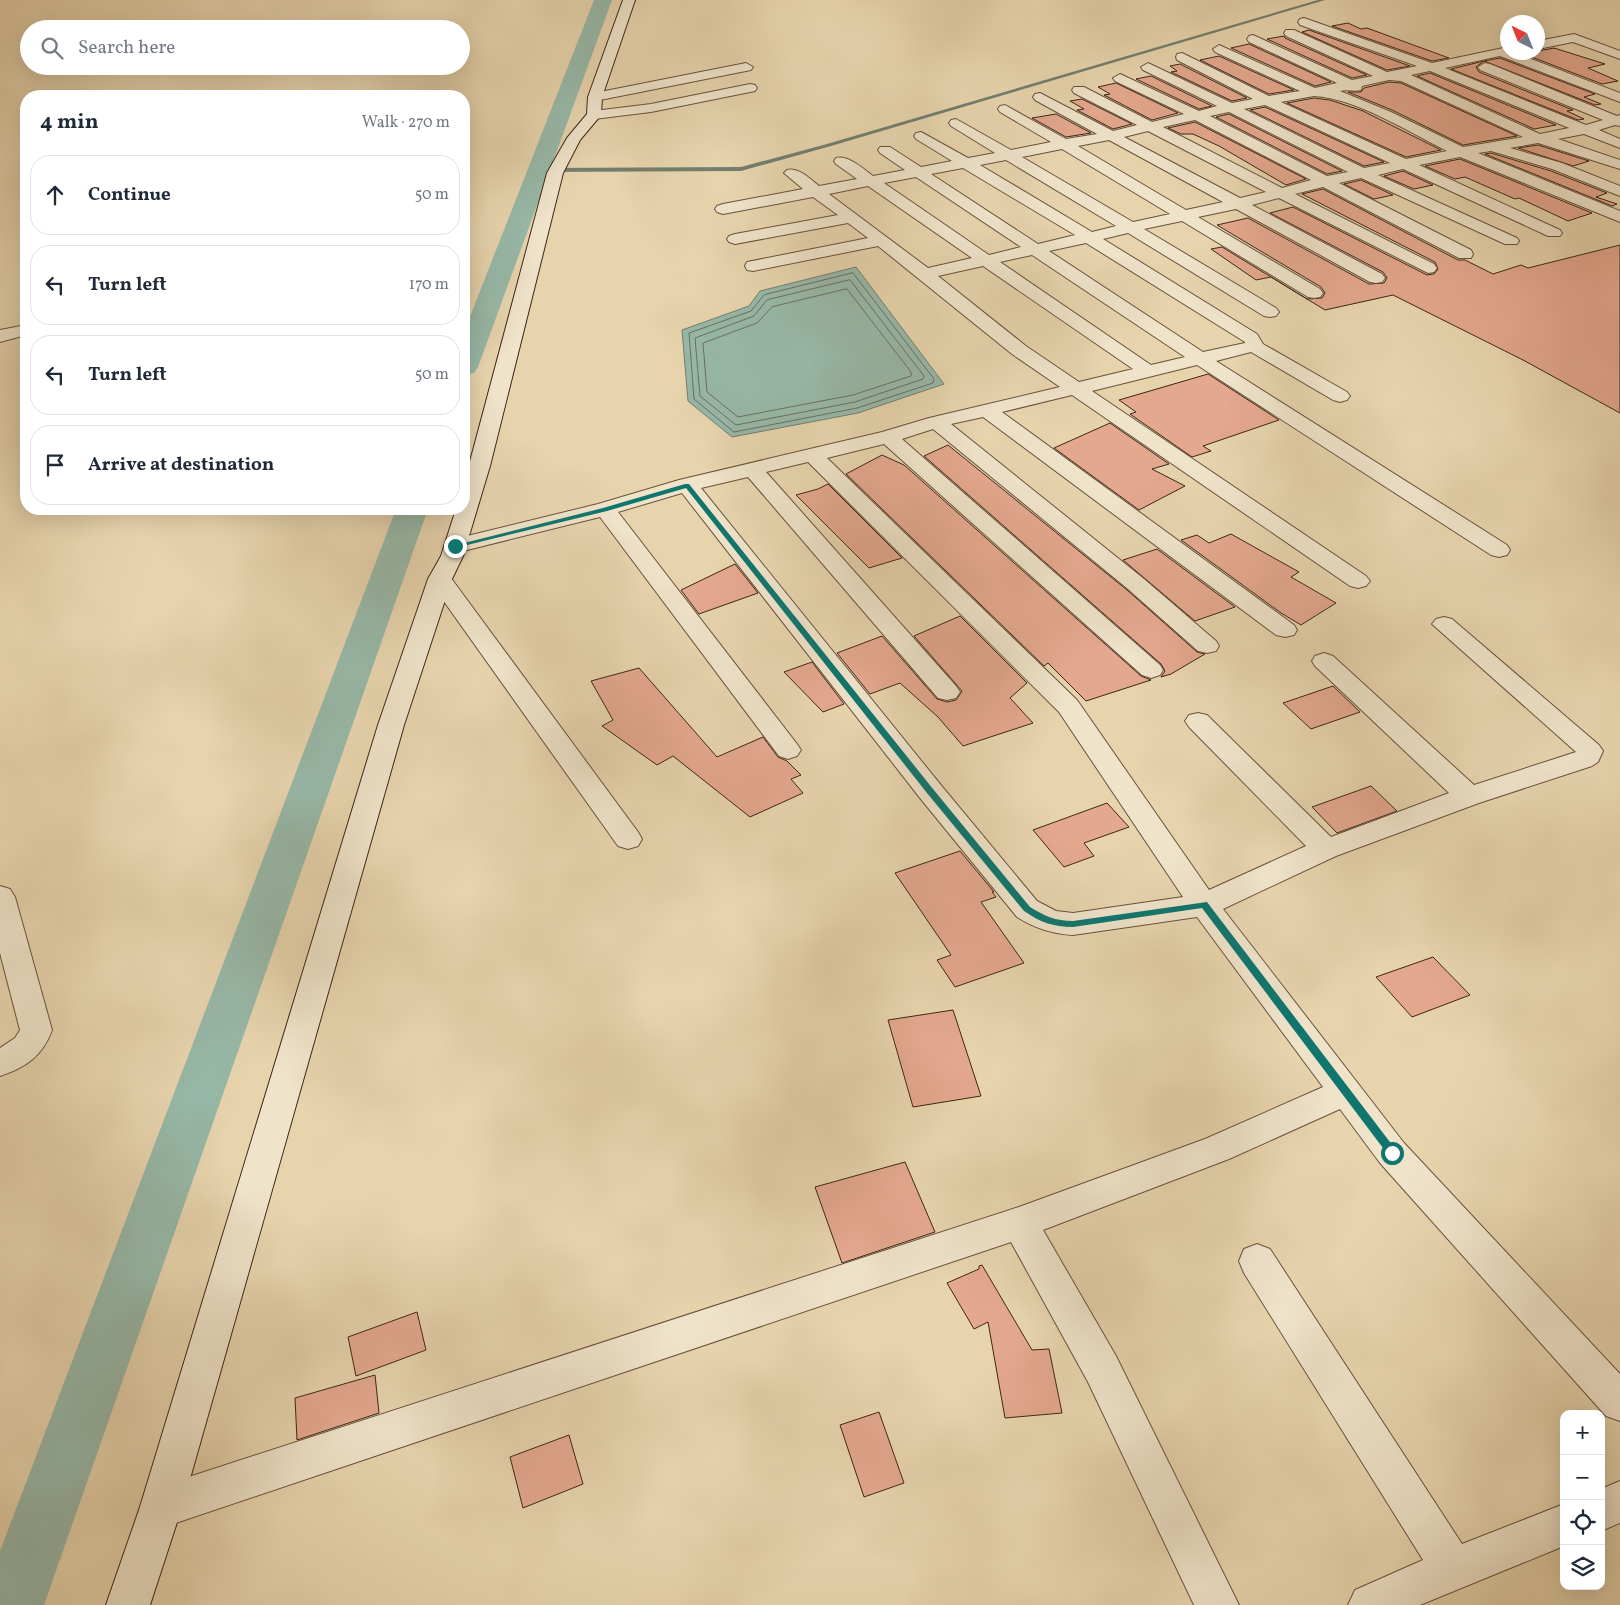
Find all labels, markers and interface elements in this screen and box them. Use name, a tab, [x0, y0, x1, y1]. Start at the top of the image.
north arrow	[1500, 15, 1545, 60]
search box	[20, 20, 470, 75]
icon: search	[38, 34, 66, 62]
text: Search here	[78, 35, 175, 61]
text: 4 min	[40, 108, 99, 137]
text: Walk · 270 m	[362, 112, 450, 134]
icon: ahead	[41, 181, 69, 209]
text: Continue	[88, 182, 171, 208]
text: 50 m	[415, 184, 449, 206]
icon: left	[41, 271, 69, 299]
text: Turn left	[88, 272, 167, 298]
text: 170 m	[409, 274, 449, 296]
icon: left	[41, 361, 69, 389]
text: Turn left	[88, 362, 167, 388]
text: 50 m	[415, 364, 449, 386]
icon: arrive	[41, 451, 69, 479]
text: Arrive at destination	[88, 452, 274, 478]
route end	[444, 535, 467, 558]
route start	[1381, 1142, 1404, 1165]
map controls	[1560, 1410, 1605, 1590]
button: +	[1560, 1410, 1605, 1455]
button: −	[1560, 1455, 1605, 1500]
button: locate	[1560, 1500, 1605, 1545]
button: layers	[1560, 1545, 1605, 1590]

